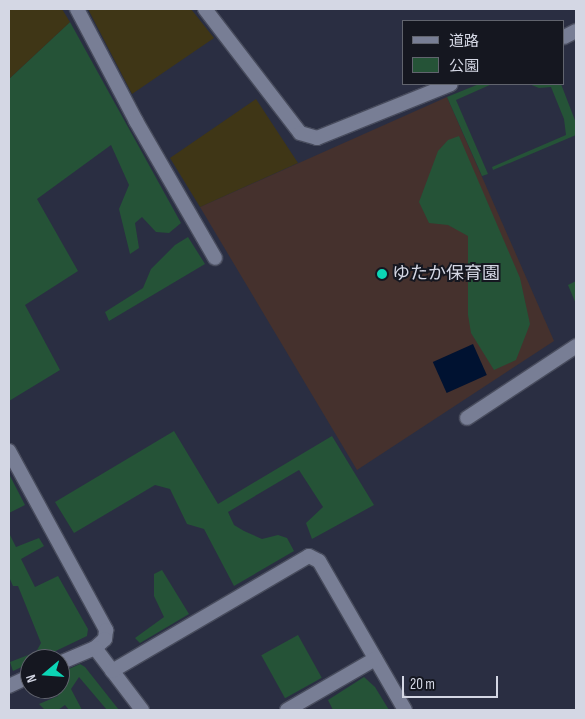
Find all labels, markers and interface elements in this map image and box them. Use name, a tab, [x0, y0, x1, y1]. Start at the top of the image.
legend	[402, 20, 565, 85]
text: 道路	[449, 32, 479, 51]
text: 公園	[449, 57, 479, 76]
place label: ゆたか保育園	[392, 263, 500, 285]
marker: ゆたか保育園	[376, 268, 388, 280]
north arrow	[20, 649, 70, 699]
scale bar	[405, 666, 501, 698]
text: N	[22, 672, 40, 685]
text: 20 m	[410, 675, 435, 694]

